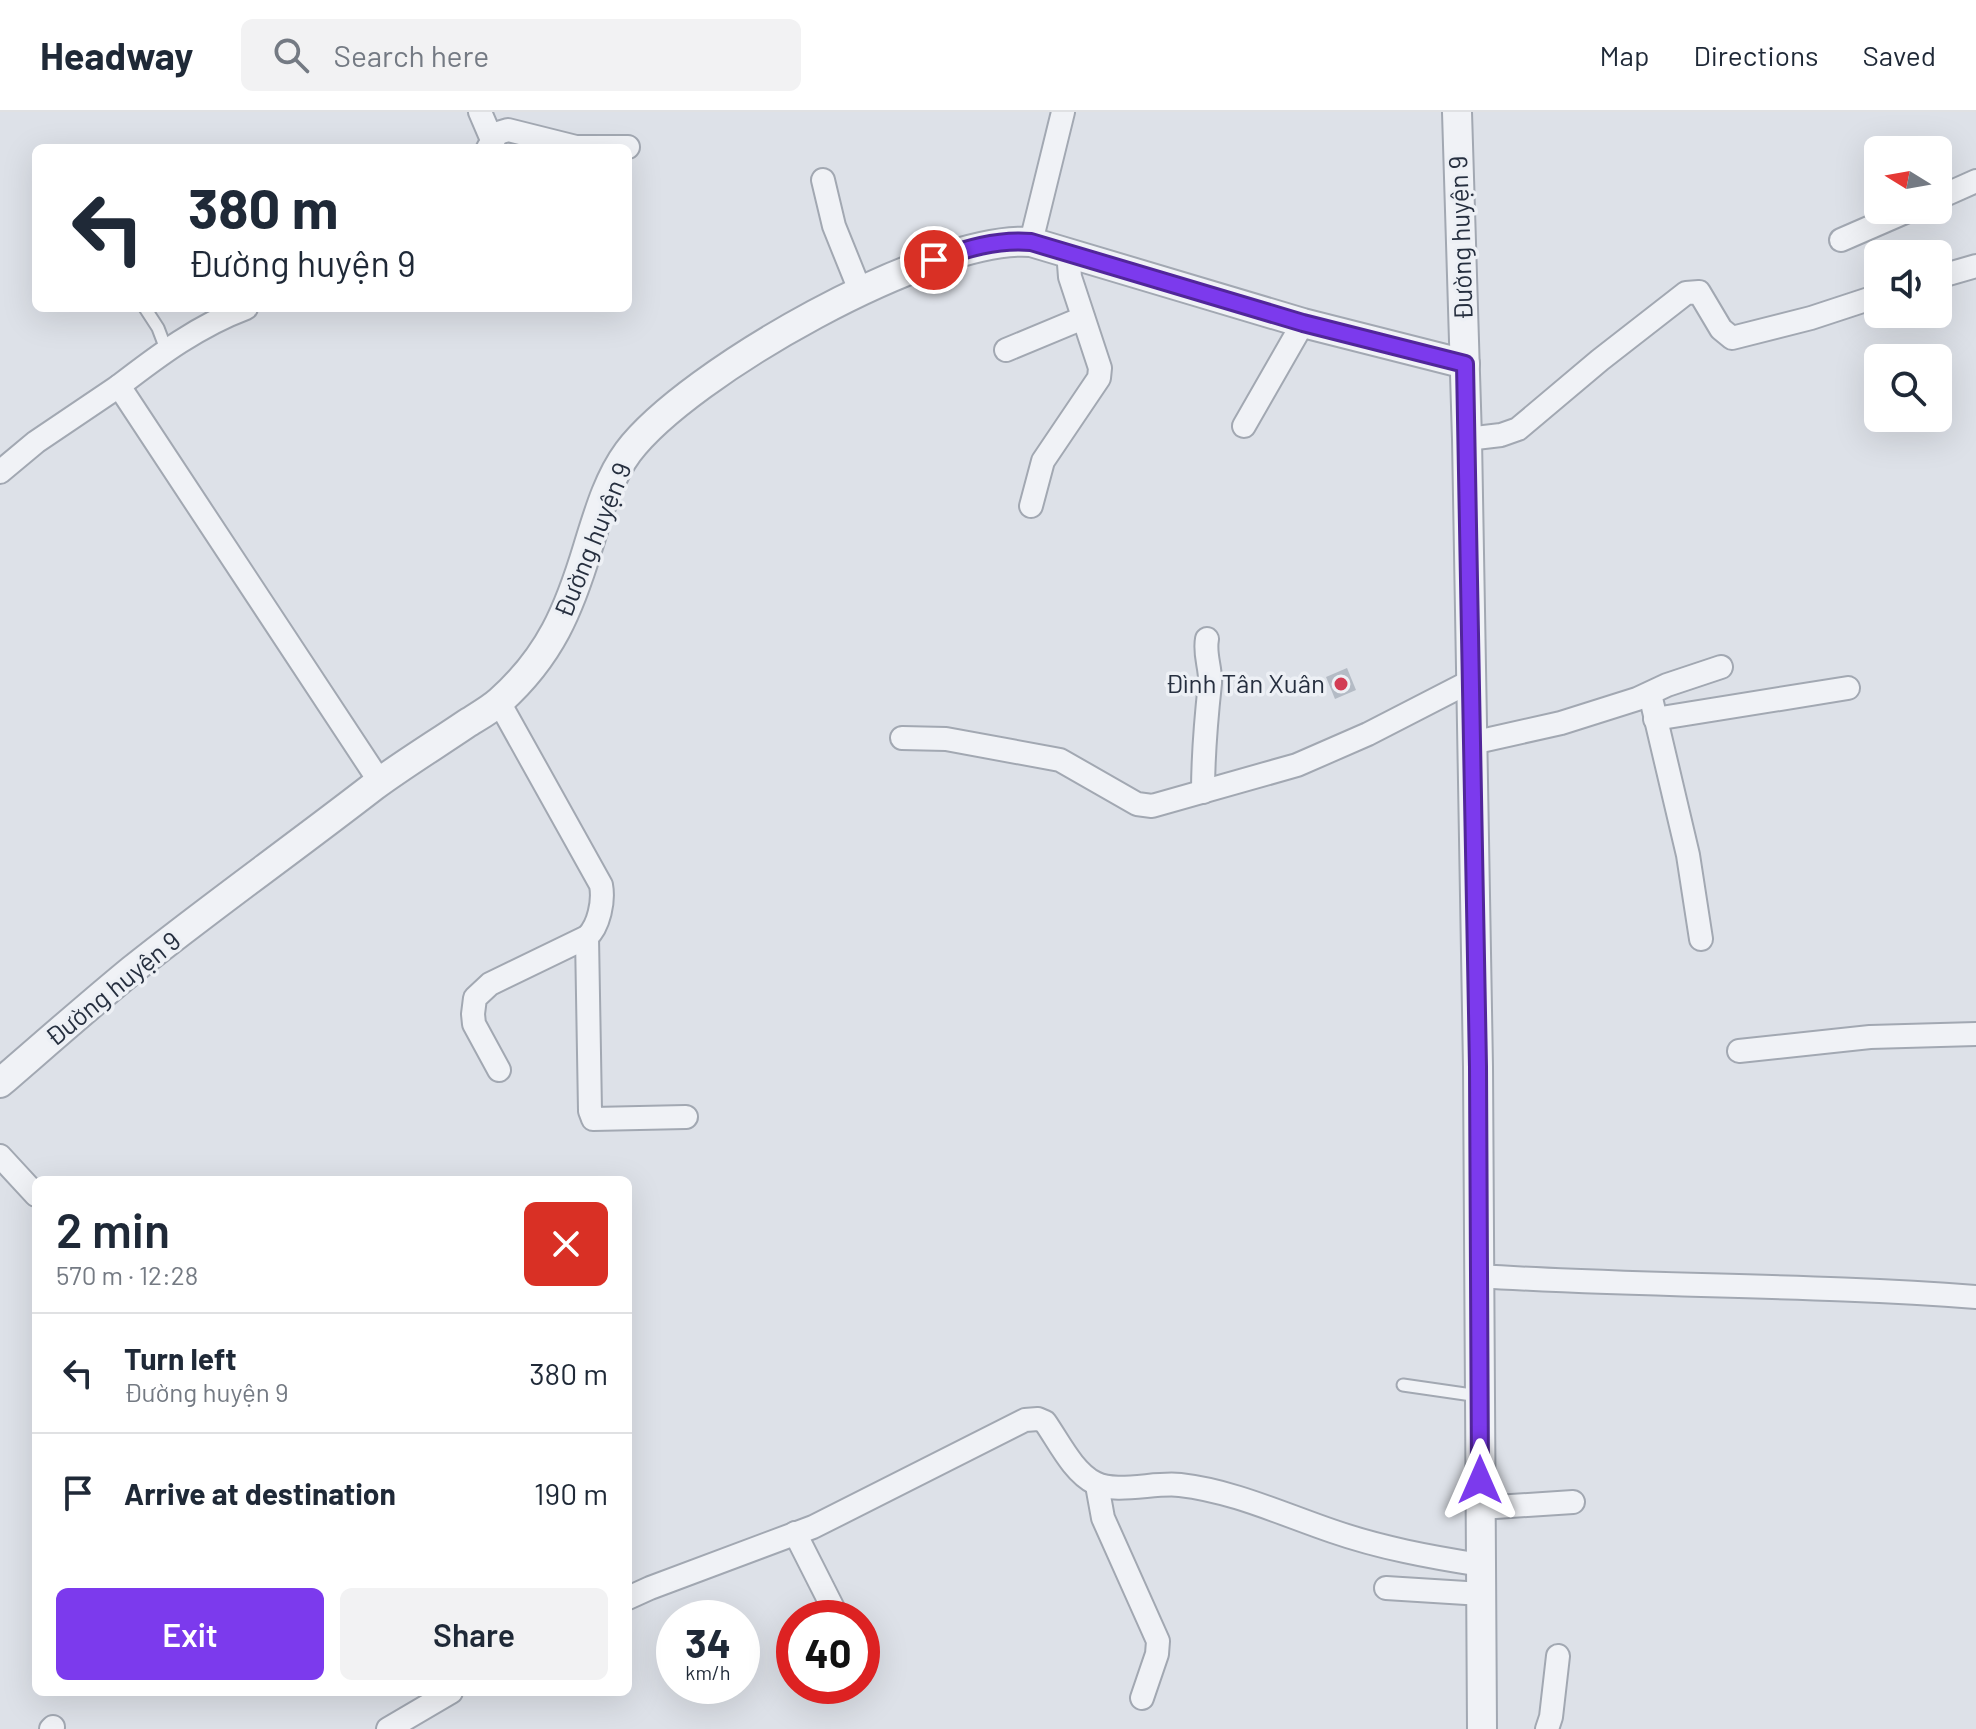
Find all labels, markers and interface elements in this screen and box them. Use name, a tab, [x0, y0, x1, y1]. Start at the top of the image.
search box	[241, 19, 801, 91]
text: Headway	[40, 32, 193, 78]
icon: search	[269, 33, 313, 77]
text: Search here	[333, 37, 489, 73]
text: Map	[1600, 38, 1649, 72]
text: Directions	[1693, 38, 1819, 72]
text: Saved	[1863, 38, 1936, 72]
north arrow	[1864, 136, 1952, 224]
map controls	[1864, 136, 1952, 432]
street label: Đường huyện 9	[1441, 155, 1478, 321]
text: 380 m	[188, 173, 338, 240]
icon: left	[56, 176, 160, 280]
pin	[900, 226, 968, 294]
icon: arrive	[912, 238, 956, 282]
button: sound	[1864, 240, 1952, 328]
text: Đường huyện 9	[188, 241, 416, 284]
button: search	[1864, 344, 1952, 432]
street label: Đường huyện 9	[546, 457, 637, 622]
place label: Đình Tân Xuân	[1165, 667, 1325, 698]
marker: Đình Tân Xuân	[1332, 675, 1350, 693]
street label: Đường huyện 9	[38, 924, 186, 1052]
text: 2 min	[56, 1200, 170, 1258]
button: close	[524, 1202, 608, 1286]
text: 570 m · 12:28	[56, 1259, 198, 1290]
text: Turn left	[124, 1340, 237, 1376]
icon: left	[56, 1351, 100, 1395]
text: 380 m	[529, 1355, 608, 1391]
text: Đường huyện 9	[124, 1376, 289, 1407]
position arrow	[1438, 1438, 1522, 1522]
icon: arrive	[56, 1471, 100, 1515]
text: Arrive at destination	[124, 1475, 396, 1511]
text: 190 m	[534, 1475, 608, 1511]
button: Exit	[56, 1588, 324, 1680]
button: Share	[340, 1588, 608, 1680]
speed limit sign: 40	[776, 1600, 880, 1704]
text: 34	[685, 1618, 731, 1666]
text: km/h	[685, 1660, 731, 1684]

